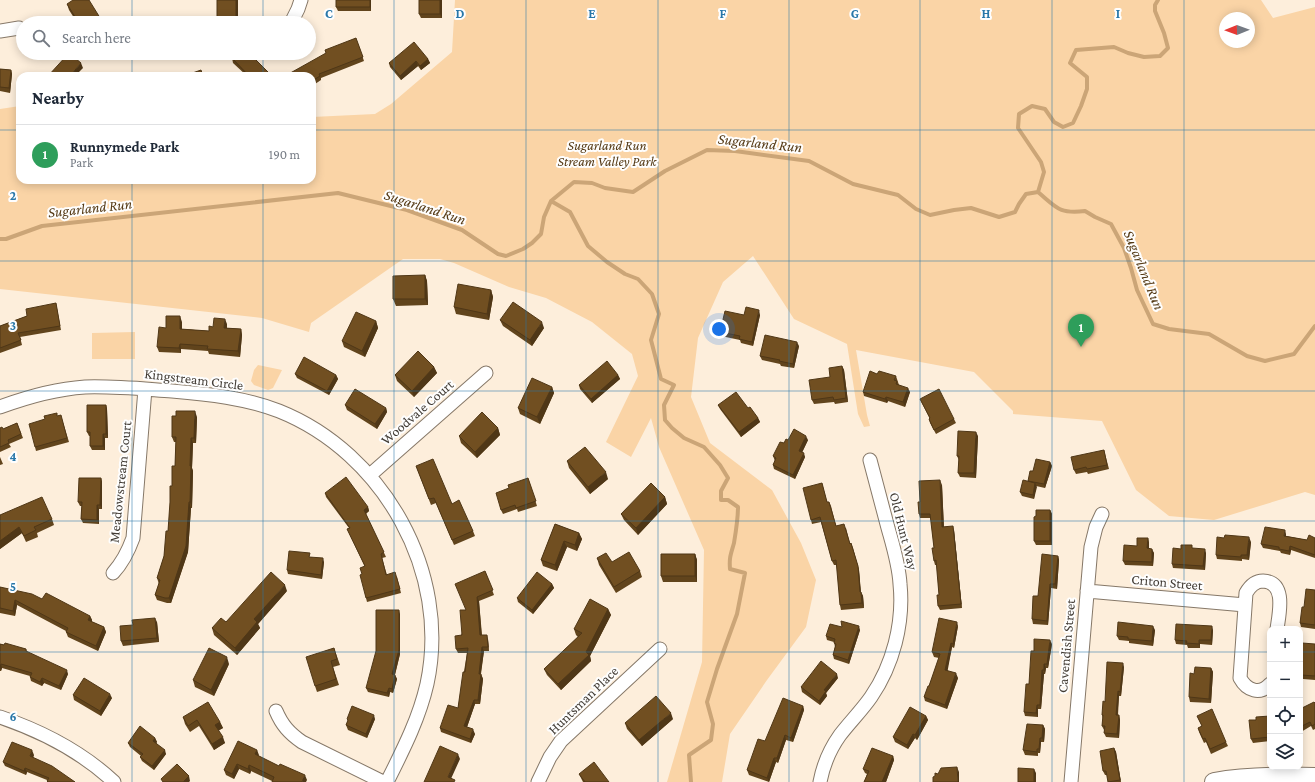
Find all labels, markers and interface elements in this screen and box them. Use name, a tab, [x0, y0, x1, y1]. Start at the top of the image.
text: C	[325, 6, 333, 21]
text: D	[456, 6, 465, 21]
text: E	[588, 6, 596, 21]
text: F	[720, 6, 727, 21]
text: G	[851, 6, 859, 21]
text: H	[982, 6, 991, 21]
text: I	[1116, 6, 1120, 21]
north arrow	[1219, 12, 1255, 48]
search box	[16, 16, 316, 60]
icon: search	[30, 27, 52, 49]
text: Search here	[62, 30, 131, 46]
text: Nearby	[32, 89, 84, 108]
water label: Sugarland Run	[717, 131, 803, 156]
park label: Sugarland Run Stream Valley Park	[558, 137, 657, 169]
text: Runnymede Park	[70, 139, 179, 155]
text: 1	[43, 147, 47, 162]
text: 190 m	[269, 147, 300, 162]
text: Park	[70, 155, 93, 170]
water label: Sugarland Run	[382, 186, 468, 229]
text: 2	[10, 188, 17, 203]
water label: Sugarland Run	[47, 196, 133, 221]
water label: Sugarland Run	[1120, 228, 1167, 313]
pin: 1	[1068, 314, 1094, 347]
text: 3	[10, 318, 16, 333]
your location	[709, 319, 729, 339]
street label: Kingstream Circle	[144, 365, 244, 393]
street label: Woodvale Court	[377, 376, 457, 448]
street label: Meadowstream Court	[106, 420, 134, 544]
text: 4	[9, 449, 17, 464]
street label: Old Hunt Way	[887, 490, 922, 572]
street label: Criton Street	[1131, 571, 1204, 593]
text: 5	[10, 579, 16, 594]
street label: Cavendish Street	[1054, 598, 1078, 694]
map controls	[1267, 626, 1303, 770]
button: +	[1267, 626, 1303, 662]
button: −	[1267, 662, 1303, 698]
street label: Huntsman Place	[545, 663, 621, 737]
button: locate	[1267, 698, 1303, 734]
text: 6	[9, 709, 17, 724]
button: layers	[1267, 734, 1303, 770]

